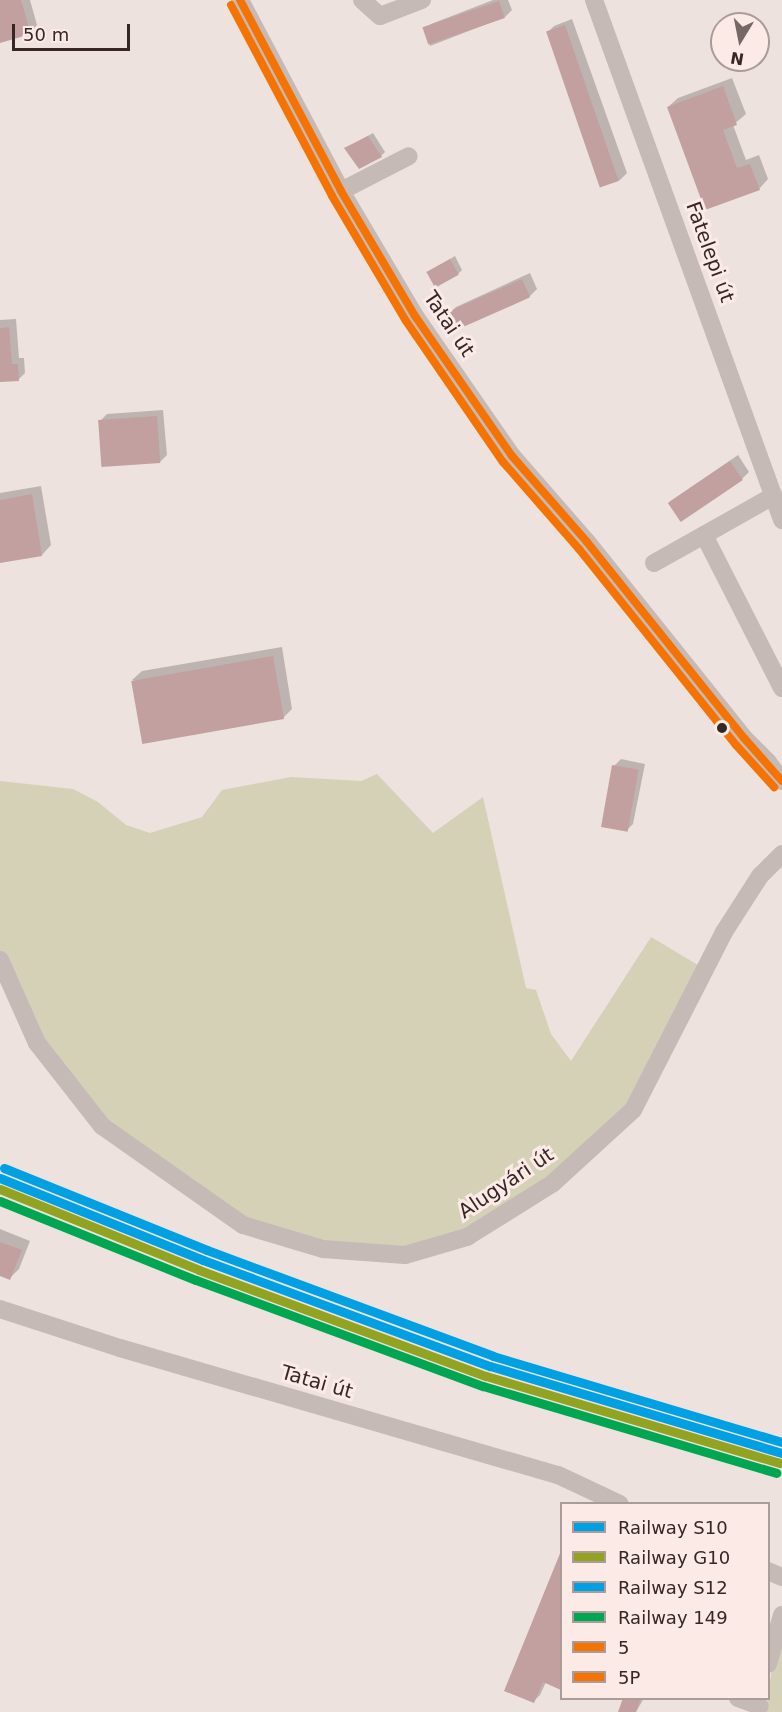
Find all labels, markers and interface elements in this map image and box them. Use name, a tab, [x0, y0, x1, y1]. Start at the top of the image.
scale bar	[15, 12, 134, 50]
north arrow	[710, 12, 770, 72]
text: 50 m	[23, 24, 69, 45]
text: N	[729, 48, 745, 69]
street label: Fatelepi út	[681, 199, 739, 305]
street label: Tatai út	[418, 287, 480, 361]
unlabelled marker	[716, 722, 728, 734]
street label: Alugyári út	[454, 1142, 558, 1224]
street label: Tatai út	[278, 1360, 356, 1404]
legend	[560, 1502, 770, 1700]
text: Railway S10	[618, 1517, 728, 1538]
text: Railway G10	[618, 1547, 730, 1568]
text: Railway S12	[618, 1577, 728, 1598]
text: Railway 149	[618, 1607, 728, 1628]
text: 5	[618, 1637, 629, 1658]
text: 5P	[618, 1667, 640, 1688]

